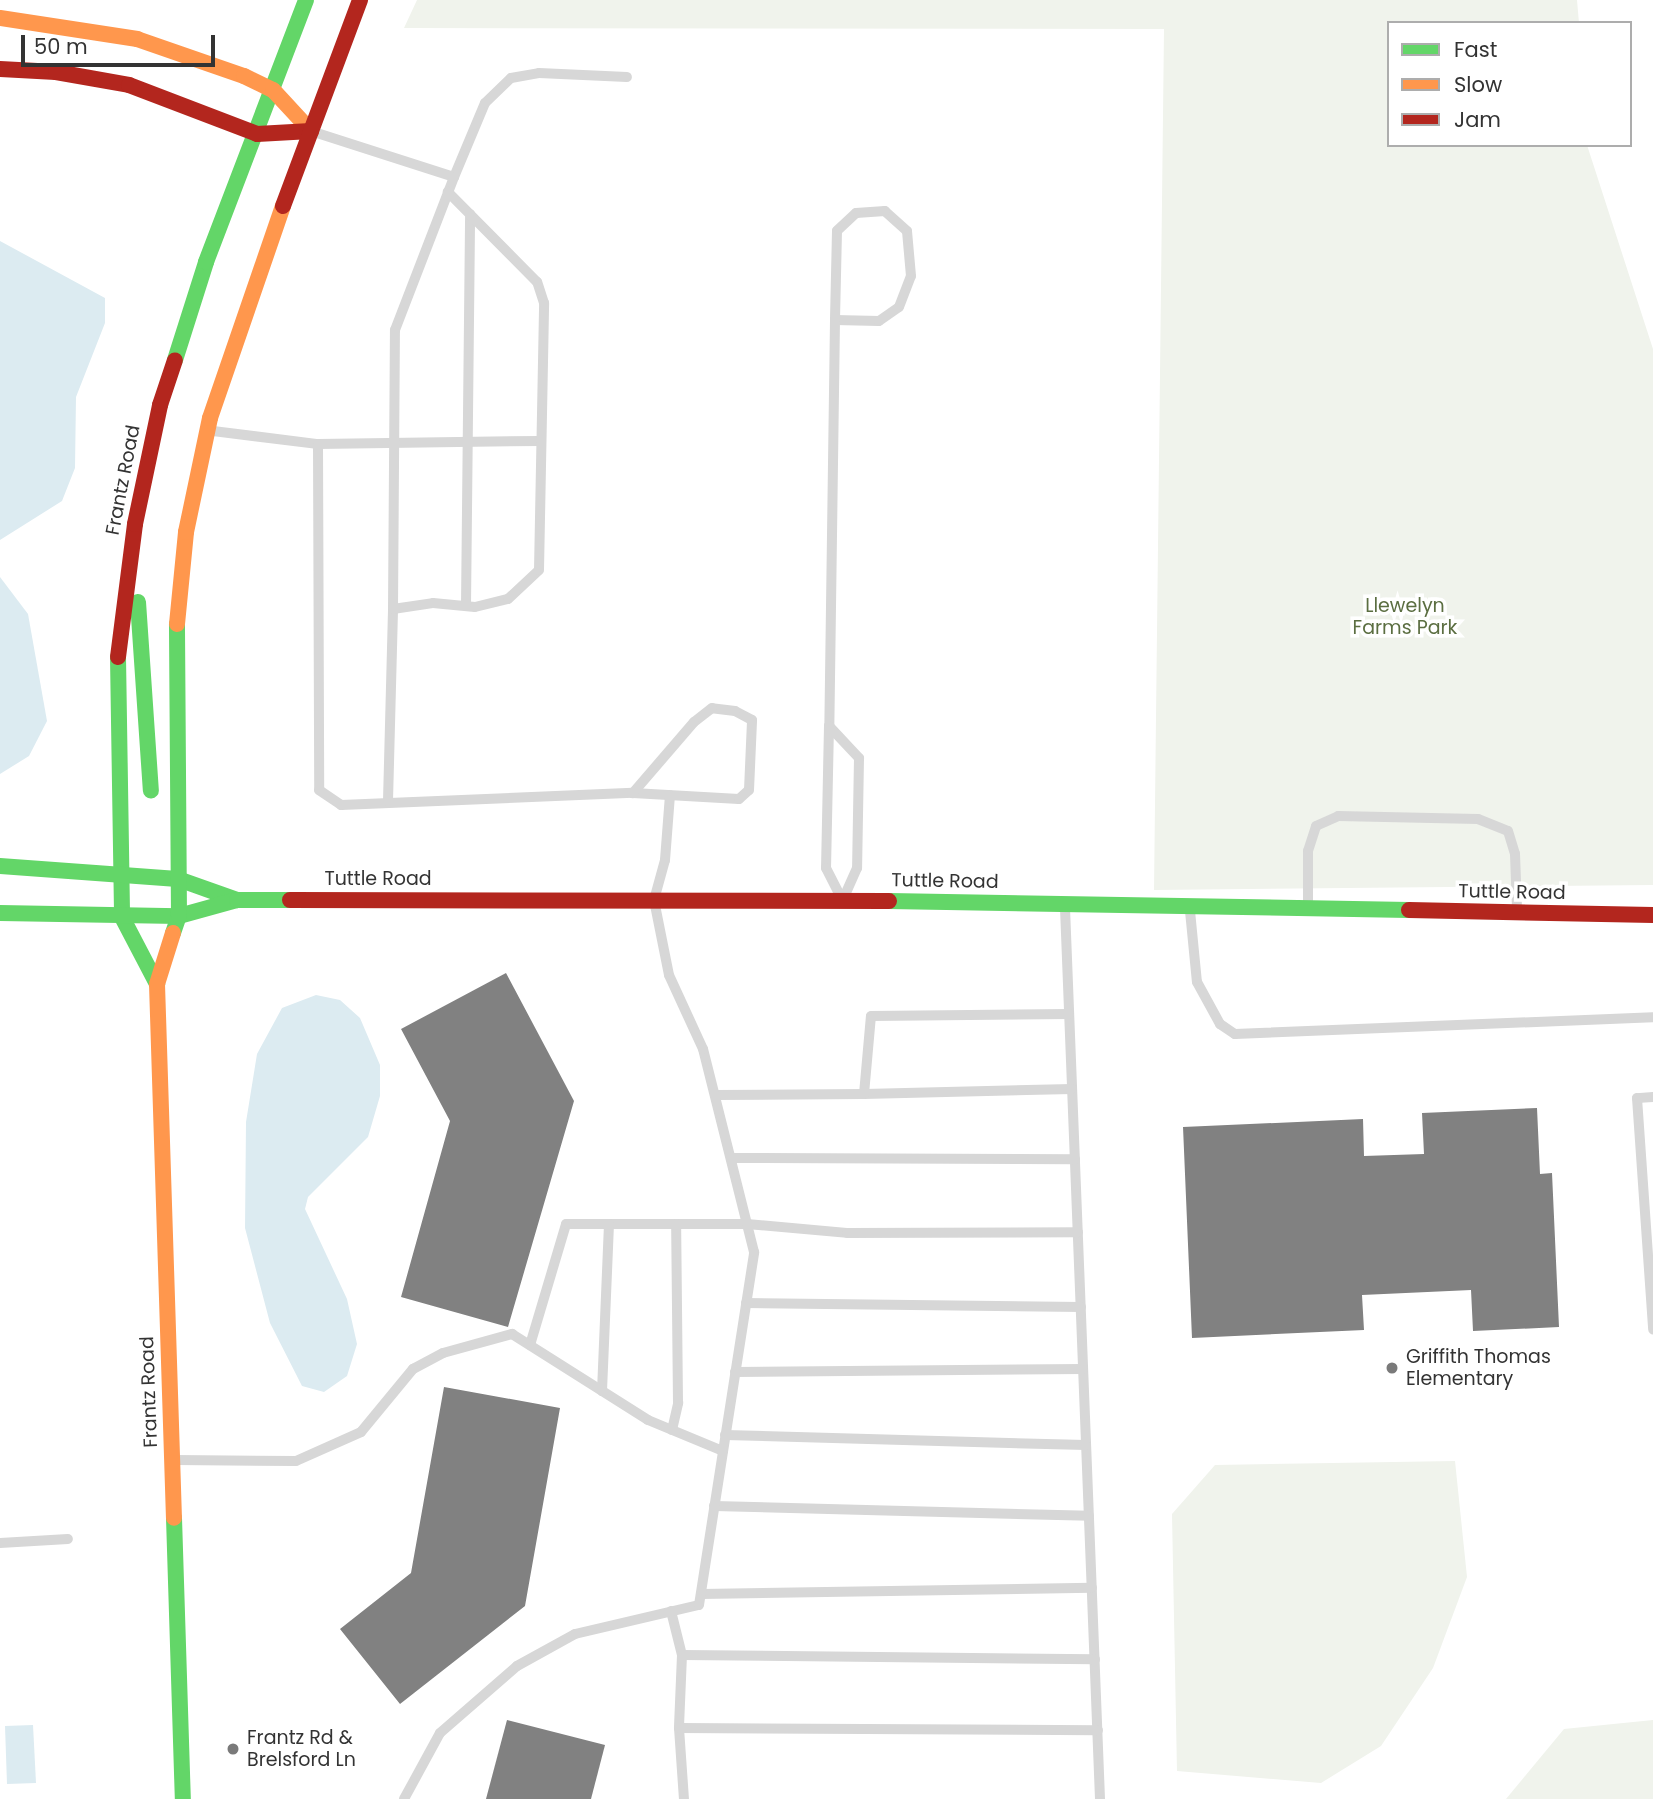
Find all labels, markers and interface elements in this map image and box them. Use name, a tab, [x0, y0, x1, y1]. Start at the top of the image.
scale bar	[24, 21, 219, 65]
legend	[1387, 21, 1632, 147]
text: 50 m	[34, 32, 88, 61]
text: Fast	[1454, 35, 1497, 64]
text: Slow	[1454, 70, 1502, 99]
text: Jam	[1454, 105, 1501, 134]
street label: Frantz Road	[101, 423, 145, 537]
park label: Llewelyn Farms Park	[1353, 595, 1457, 639]
street label: Tuttle Road	[324, 868, 432, 890]
street label: Tuttle Road	[891, 869, 999, 893]
street label: Tuttle Road	[1458, 880, 1566, 904]
street label: Frantz Road	[136, 1336, 162, 1448]
place label: Griffith Thomas Elementary	[1406, 1346, 1551, 1390]
marker: Griffith Thomas Elementary	[1384, 1360, 1400, 1376]
place label: Frantz Rd & Brelsford Ln	[247, 1727, 356, 1771]
marker: Frantz Rd & Brelsford Ln	[225, 1741, 241, 1757]

